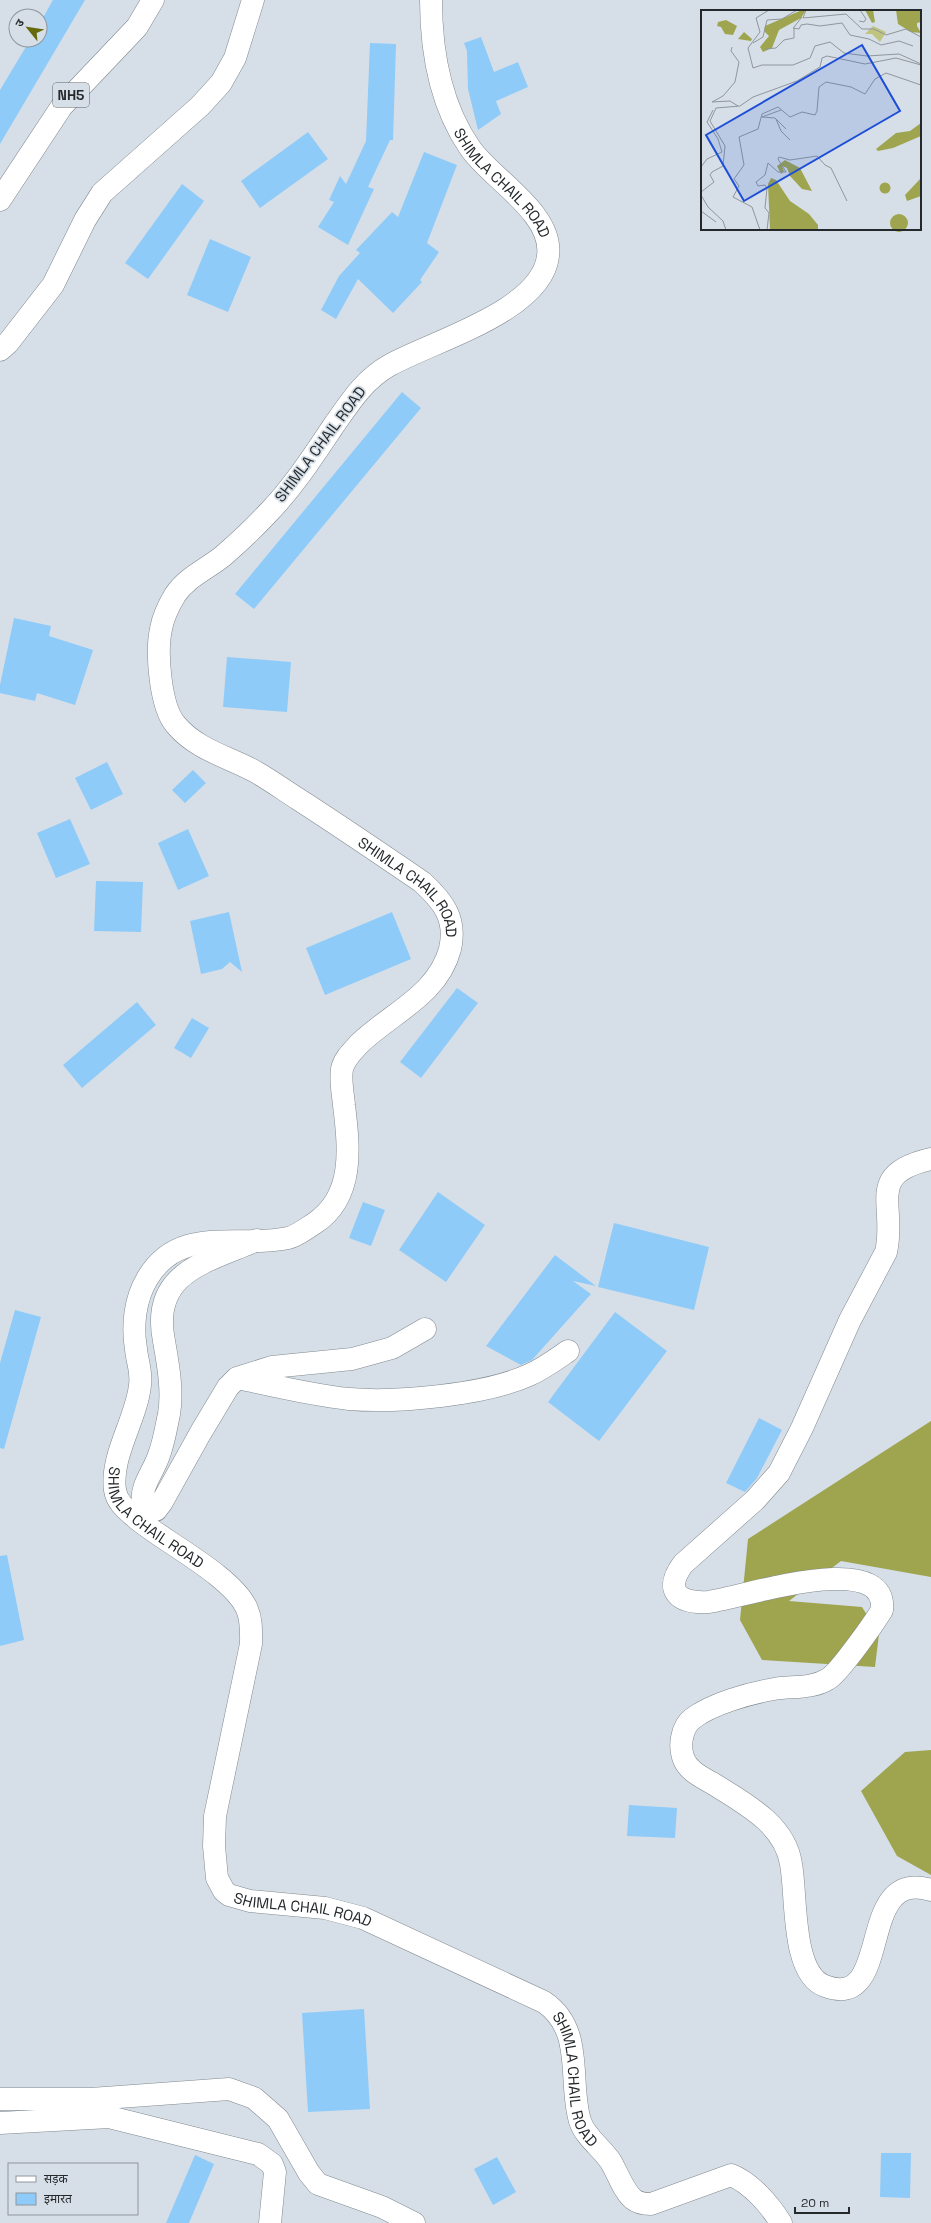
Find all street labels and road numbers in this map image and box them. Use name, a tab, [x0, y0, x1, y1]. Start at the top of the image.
road number: NH5	[53, 83, 89, 107]
street label: SHIMLA CHAIL ROAD	[450, 124, 555, 240]
street label: SHIMLA CHAIL ROAD	[270, 382, 370, 506]
street label: SHIMLA CHAIL ROAD	[355, 832, 461, 938]
street label: SHIMLA CHAIL ROAD	[105, 1466, 208, 1572]
street label: SHIMLA CHAIL ROAD	[232, 1887, 375, 1930]
street label: SHIMLA CHAIL ROAD	[549, 2007, 602, 2150]

